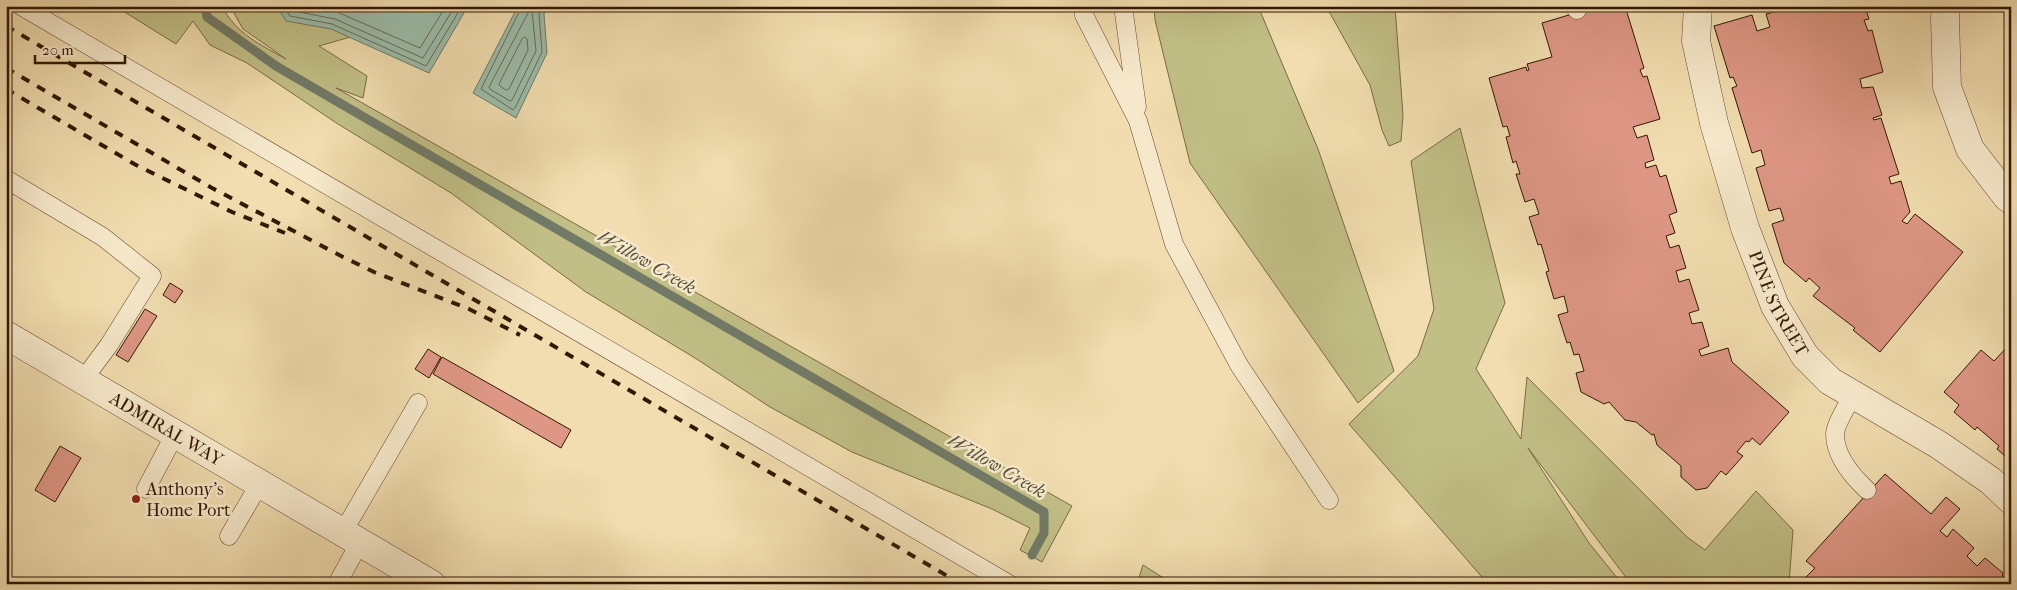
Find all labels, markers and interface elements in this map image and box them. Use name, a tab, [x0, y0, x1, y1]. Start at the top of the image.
scale bar	[35, 32, 125, 64]
text: 20 m	[42, 41, 74, 59]
water label: Willow Creek	[594, 225, 700, 299]
street label: PINE STREET	[1744, 248, 1813, 361]
street label: ADMIRAL WAY	[105, 387, 228, 471]
water label: Willow Creek	[944, 429, 1050, 503]
place label: Anthony's Home Port	[145, 479, 231, 521]
marker: Anthony's Home Port	[130, 493, 142, 505]

